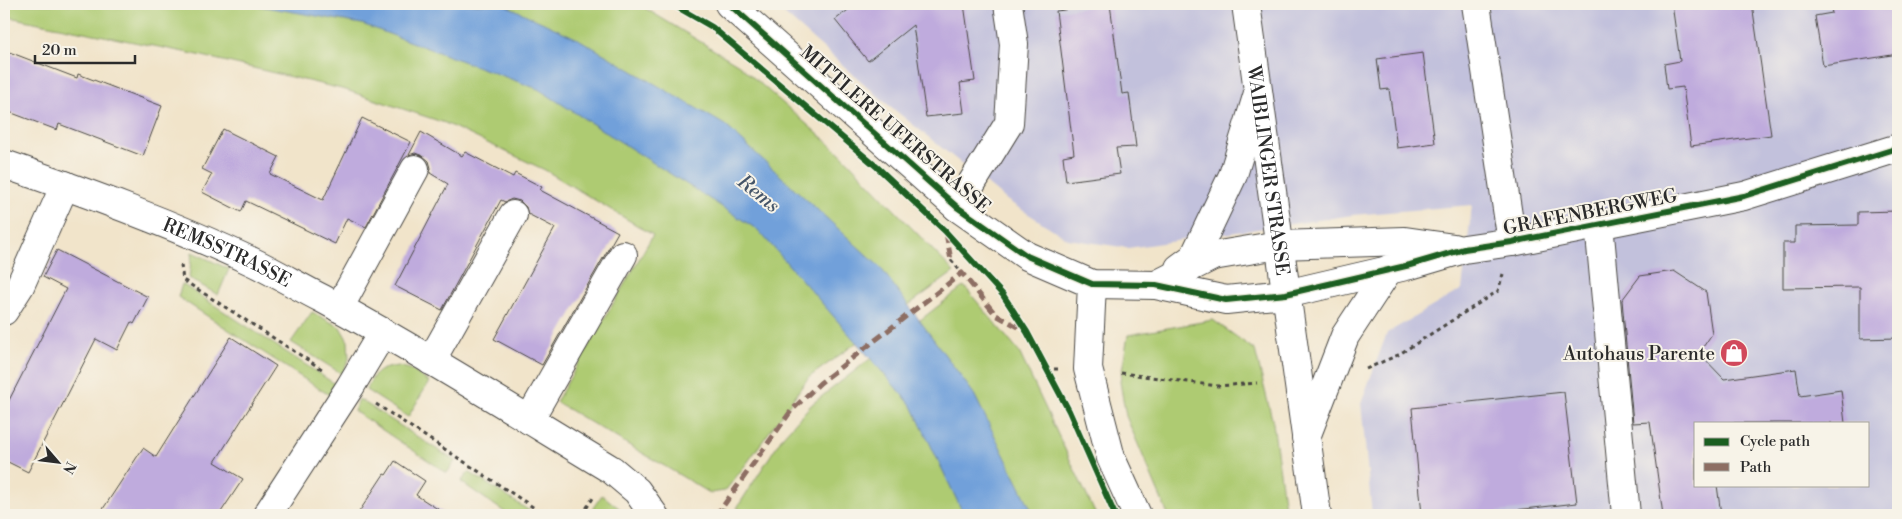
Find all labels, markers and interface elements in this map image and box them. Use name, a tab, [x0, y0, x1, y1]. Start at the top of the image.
scale bar	[35, 32, 135, 64]
text: 20 m	[42, 41, 77, 60]
street label: MITTLERE UFERSTRASSE	[795, 41, 995, 219]
street label: WAIBLINGER STRASSE	[1242, 63, 1295, 277]
water label: Rems	[731, 169, 785, 219]
street label: GRAFENBERGWEG	[1501, 183, 1679, 241]
street label: REMSSTRASSE	[159, 213, 295, 293]
shop icon: Autohaus Parente	[1719, 338, 1749, 368]
place label: Autohaus Parente	[1562, 342, 1715, 366]
legend	[1694, 422, 1870, 486]
text: Cycle path	[1740, 432, 1810, 451]
north arrow	[32, 436, 82, 486]
text: Path	[1740, 458, 1772, 477]
text: N	[58, 459, 79, 477]

